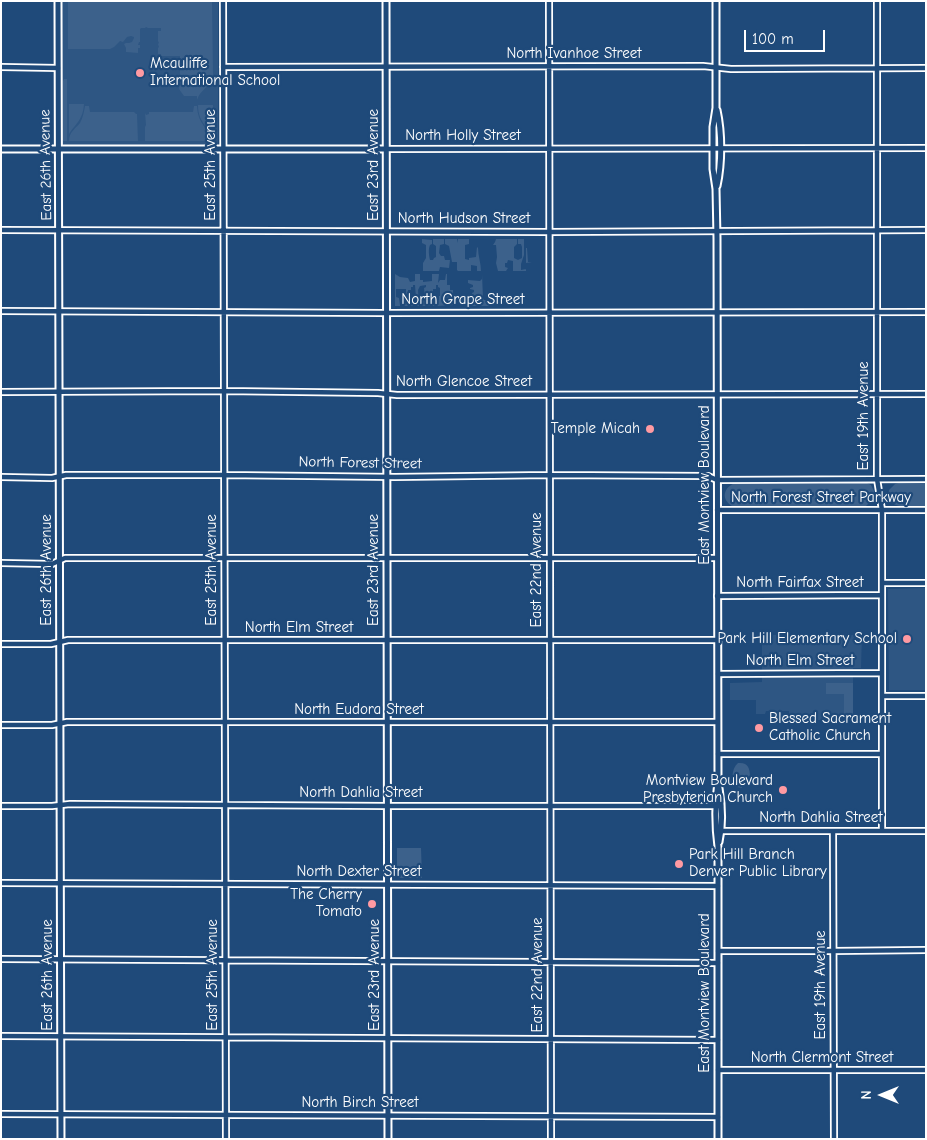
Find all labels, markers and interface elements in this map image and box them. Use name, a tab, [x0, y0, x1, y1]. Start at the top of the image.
scale bar	[747, 20, 828, 52]
text: 100 m	[752, 30, 794, 48]
street label: North Ivanhoe Street	[506, 45, 642, 63]
place label: Mcauliffe International School	[150, 55, 280, 90]
marker: Mcauliffe International School	[134, 67, 146, 79]
street label: East 26th Avenue	[36, 109, 56, 221]
street label: East 25th Avenue	[202, 109, 220, 221]
street label: East 23rd Avenue	[365, 109, 383, 221]
street label: North Holly Street	[405, 127, 521, 145]
street label: North Hudson Street	[398, 210, 530, 228]
street label: North Grape Street	[401, 291, 525, 309]
street label: East 19th Avenue	[855, 361, 873, 471]
street label: North Glencoe Street	[396, 373, 532, 391]
street label: East Montview Boulevard	[696, 405, 714, 565]
place label: Temple Micah	[551, 420, 640, 438]
marker: Temple Micah	[644, 423, 656, 435]
street label: North Forest Street	[298, 453, 422, 473]
street label: North Forest Street Parkway	[731, 489, 911, 507]
street label: East 22nd Avenue	[528, 513, 546, 627]
street label: East 26th Avenue	[38, 514, 56, 626]
street label: East 25th Avenue	[203, 514, 221, 626]
street label: East 23rd Avenue	[365, 514, 383, 626]
street label: North Fairfax Street	[736, 574, 864, 592]
street label: North Elm Street	[245, 619, 353, 637]
place label: Park Hill Elementary School	[717, 630, 897, 648]
marker: Park Hill Elementary School	[901, 633, 913, 645]
street label: North Elm Street	[746, 652, 854, 670]
street label: North Eudora Street	[294, 701, 424, 719]
place label: Blessed Sacrament Catholic Church	[769, 710, 891, 745]
marker: Blessed Sacrament Catholic Church	[753, 722, 765, 734]
place label: Montview Boulevard Presbyterian Church	[643, 772, 773, 807]
street label: North Dahlia Street	[299, 784, 423, 802]
marker: Montview Boulevard Presbyterian Church	[777, 784, 789, 796]
street label: North Dahlia Street	[759, 809, 883, 827]
place label: Park Hill Branch Denver Public Library	[689, 846, 827, 881]
marker: Park Hill Branch Denver Public Library	[673, 858, 685, 870]
street label: North Dexter Street	[296, 863, 422, 881]
place label: The Cherry Tomato	[290, 886, 362, 921]
marker: The Cherry Tomato	[366, 898, 378, 910]
street label: East Montview Boulevard	[696, 913, 714, 1073]
street label: East 22nd Avenue	[529, 918, 547, 1032]
street label: East 26th Avenue	[39, 919, 57, 1031]
street label: East 25th Avenue	[204, 919, 222, 1031]
street label: East 23rd Avenue	[366, 919, 384, 1031]
street label: East 19th Avenue	[812, 930, 830, 1040]
street label: North Clermont Street	[751, 1049, 893, 1067]
north arrow	[857, 1070, 907, 1120]
text: N	[858, 1090, 875, 1100]
street label: North Birch Street	[301, 1094, 419, 1112]

